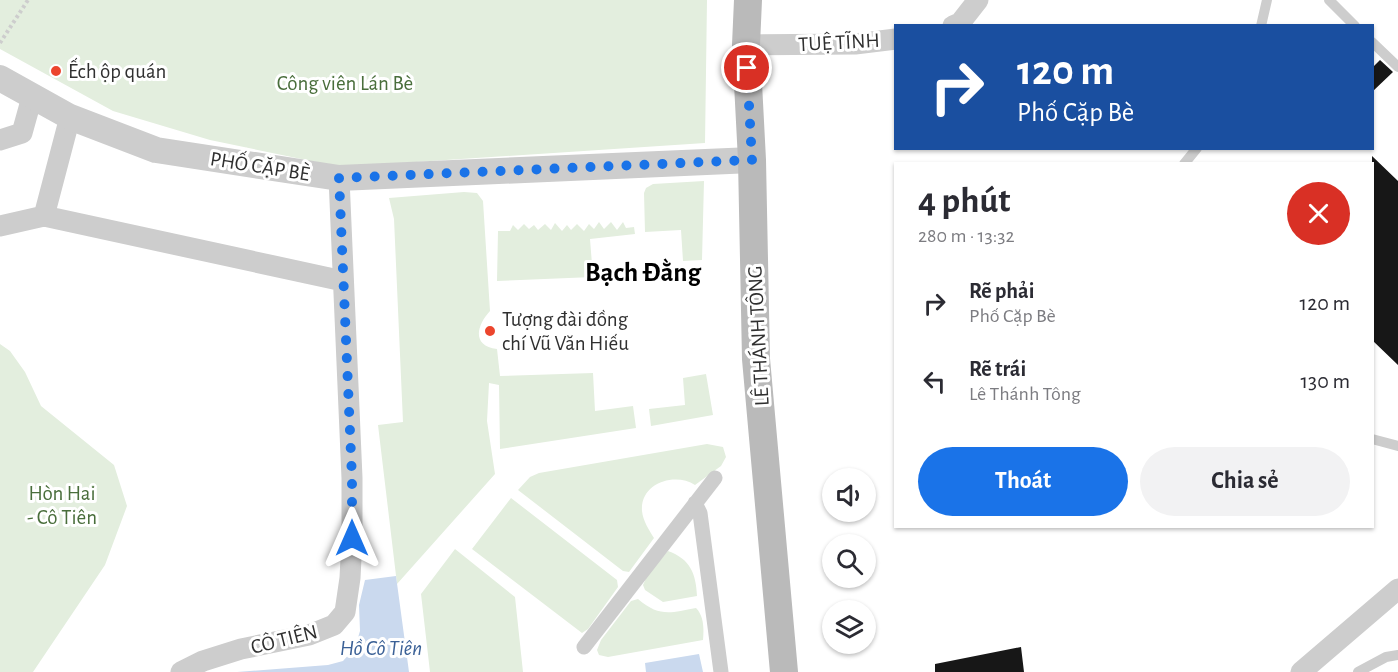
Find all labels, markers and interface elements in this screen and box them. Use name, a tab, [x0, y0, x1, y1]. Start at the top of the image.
street label: TUỆ TĨNH	[798, 29, 880, 55]
pin	[721, 42, 772, 93]
icon: right	[918, 48, 996, 126]
text: 120 m	[1017, 50, 1114, 92]
icon: arrive	[730, 51, 763, 84]
place label: Ếch ộp quán	[68, 57, 166, 82]
marker: Ếch ộp quán	[49, 64, 63, 78]
park label: Công viên Lán Bè	[277, 73, 413, 94]
text: Phố Cặp Bè	[1017, 99, 1134, 126]
street label: PHỐ CẶP BÈ	[209, 144, 312, 185]
button: close	[1287, 182, 1350, 245]
text: 4 phút	[918, 183, 1010, 219]
text: 280 m · 13:32	[918, 226, 1015, 246]
district label: Bạch Đằng	[585, 258, 702, 286]
street label: LÊ THÁNH TÔNG	[742, 265, 773, 407]
text: Rẽ phải	[969, 280, 1034, 302]
icon: right	[918, 287, 951, 320]
text: 120 m	[1300, 292, 1350, 314]
text: Phố Cặp Bè	[969, 306, 1056, 326]
place label: Tượng đài đồng chí Vũ Văn Hiếu	[502, 309, 629, 354]
marker: Tượng đài đồng chí Vũ Văn Hiếu	[483, 324, 497, 338]
text: Rẽ trái	[969, 358, 1026, 380]
icon: left	[918, 365, 951, 398]
text: 130 m	[1301, 370, 1350, 392]
text: Lê Thánh Tông	[969, 384, 1081, 404]
button: Thoát	[918, 447, 1128, 516]
button: Chia sẻ	[1140, 447, 1350, 516]
map controls	[822, 468, 876, 654]
button: sound	[822, 468, 876, 522]
park label: Hòn Hai - Cô Tiên	[27, 483, 97, 528]
position arrow	[320, 506, 384, 570]
button: search	[822, 534, 876, 588]
button: layers	[822, 600, 876, 654]
street label: CÔ TIÊN	[248, 619, 320, 658]
water label: Hồ Cô Tiên	[340, 637, 422, 659]

